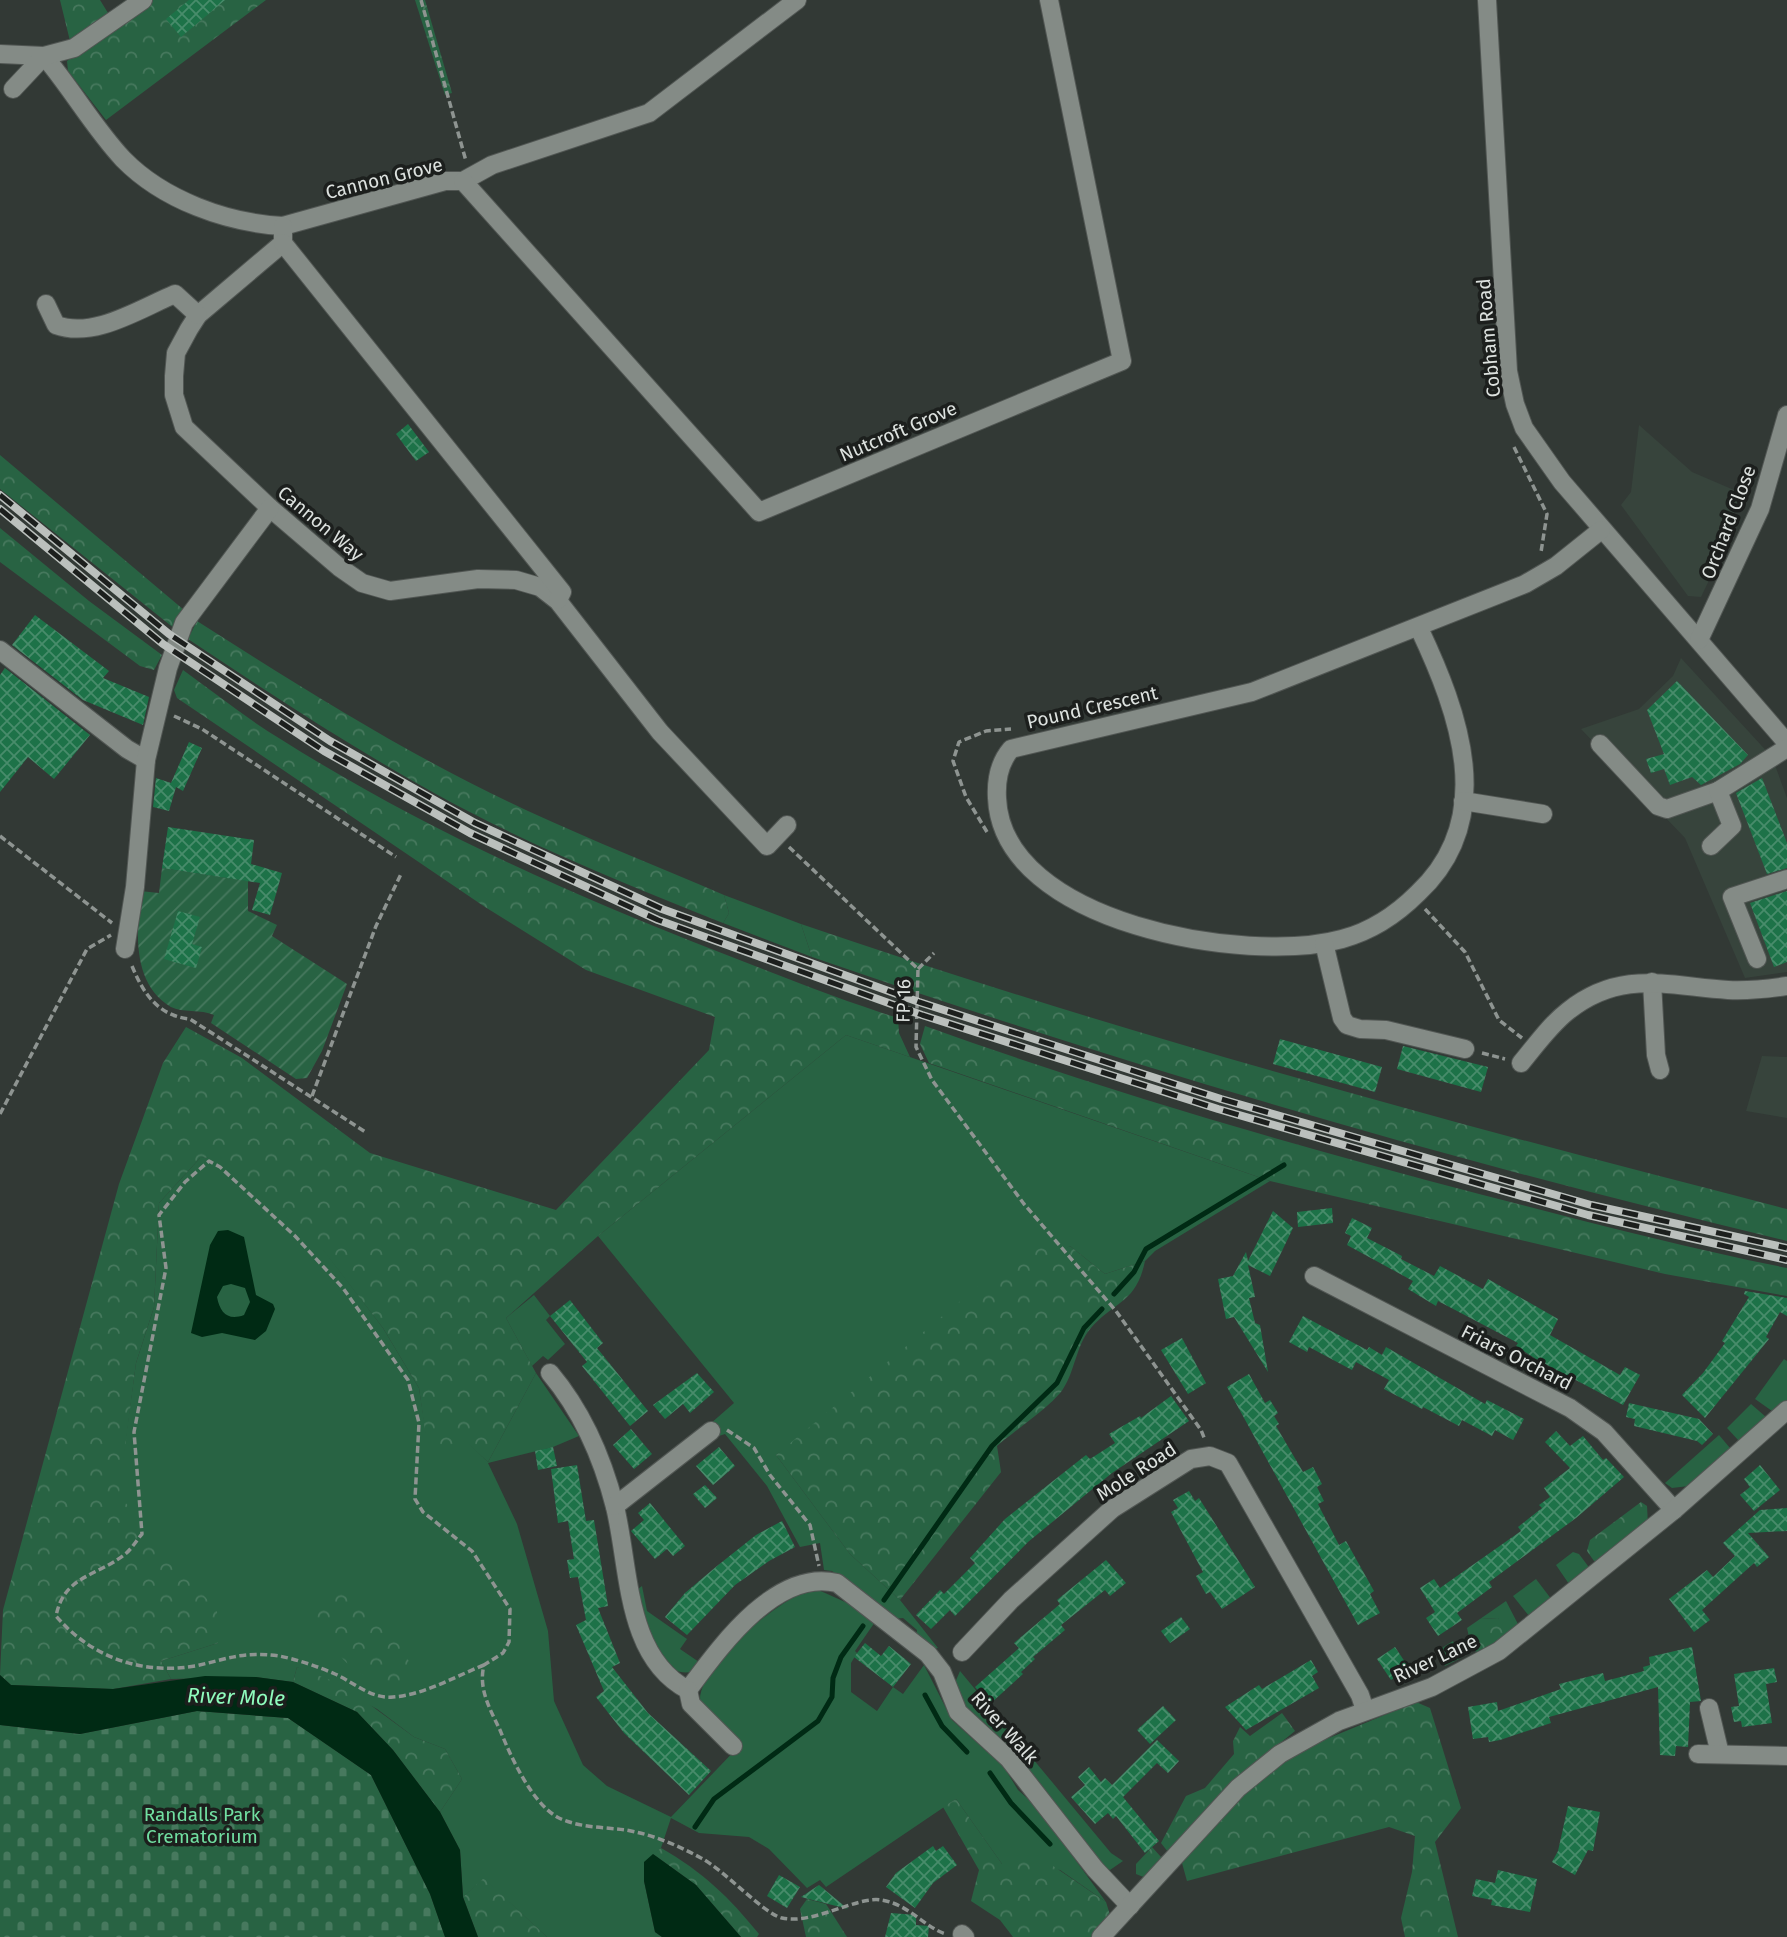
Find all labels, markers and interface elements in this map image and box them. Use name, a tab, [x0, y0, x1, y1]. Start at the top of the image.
street label: Cannon Grove	[323, 153, 445, 204]
street label: Cobham Road	[1472, 278, 1505, 398]
street label: Nutcroft Grove	[836, 396, 960, 467]
street label: Orchard Close	[1696, 462, 1761, 582]
street label: Cannon Way	[273, 481, 369, 566]
street label: Pound Crescent	[1024, 681, 1160, 734]
street label: FP 16	[892, 979, 915, 1023]
street label: Friars Orchard	[1458, 1320, 1576, 1395]
street label: Mole Road	[1092, 1437, 1181, 1506]
street label: River Lane	[1390, 1629, 1481, 1688]
water label: River Mole	[187, 1682, 286, 1712]
street label: River Walk	[966, 1686, 1043, 1768]
park label: Randalls Park Crematorium	[144, 1803, 261, 1848]

